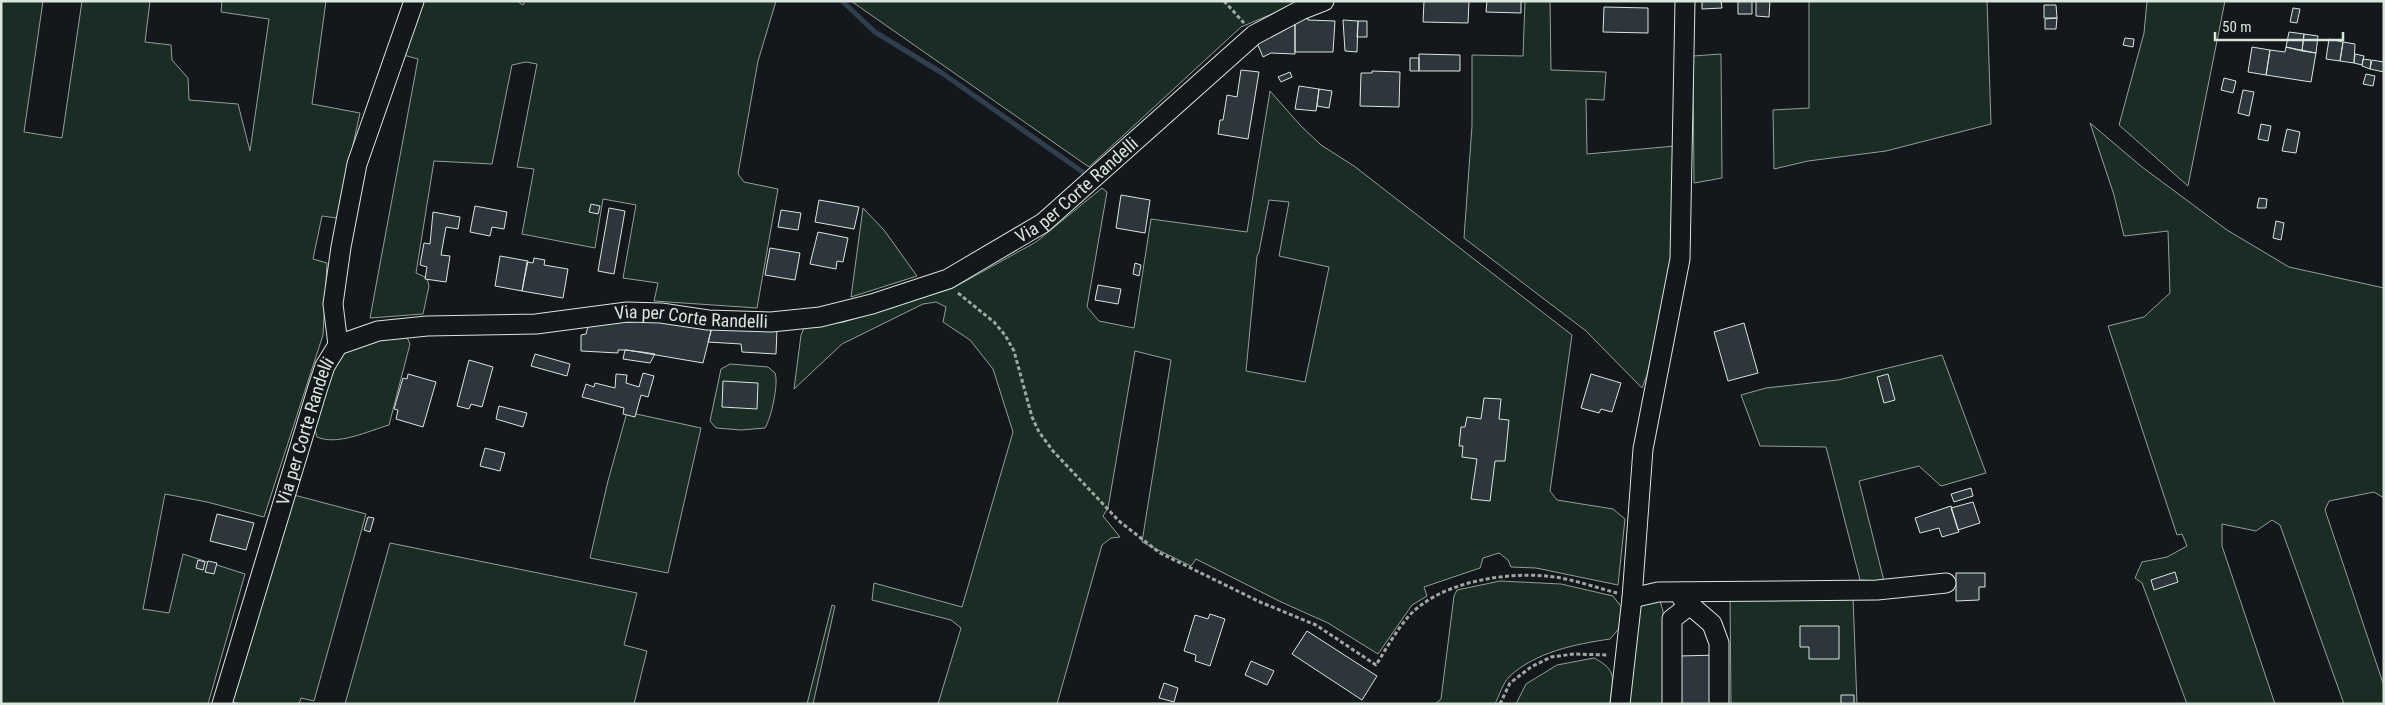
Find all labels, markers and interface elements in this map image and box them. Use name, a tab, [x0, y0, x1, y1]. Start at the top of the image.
scale bar	[2215, 10, 2342, 42]
text: 50 m	[2222, 18, 2252, 36]
street label: Via per Corte Randelli	[1012, 133, 1142, 247]
street label: Via per Corte Randelli	[613, 301, 768, 332]
street label: Via per Corte Randelli	[272, 353, 338, 508]

